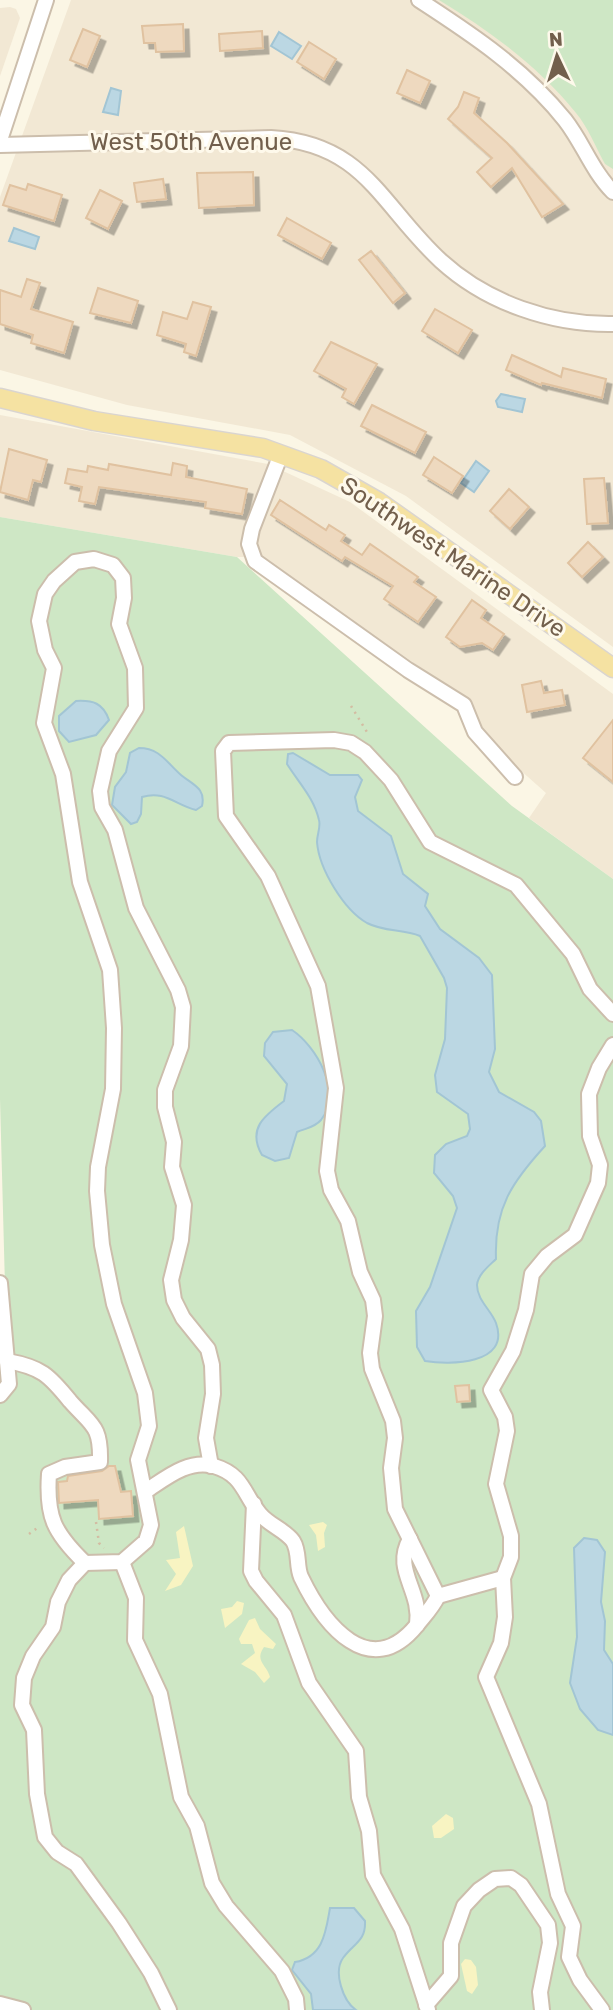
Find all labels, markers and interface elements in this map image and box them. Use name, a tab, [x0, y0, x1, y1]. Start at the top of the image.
north arrow	[522, 21, 592, 91]
text: N	[548, 28, 563, 51]
street label: West 50th Avenue	[90, 128, 292, 156]
street label: Southwest Marine Drive	[335, 471, 571, 643]

